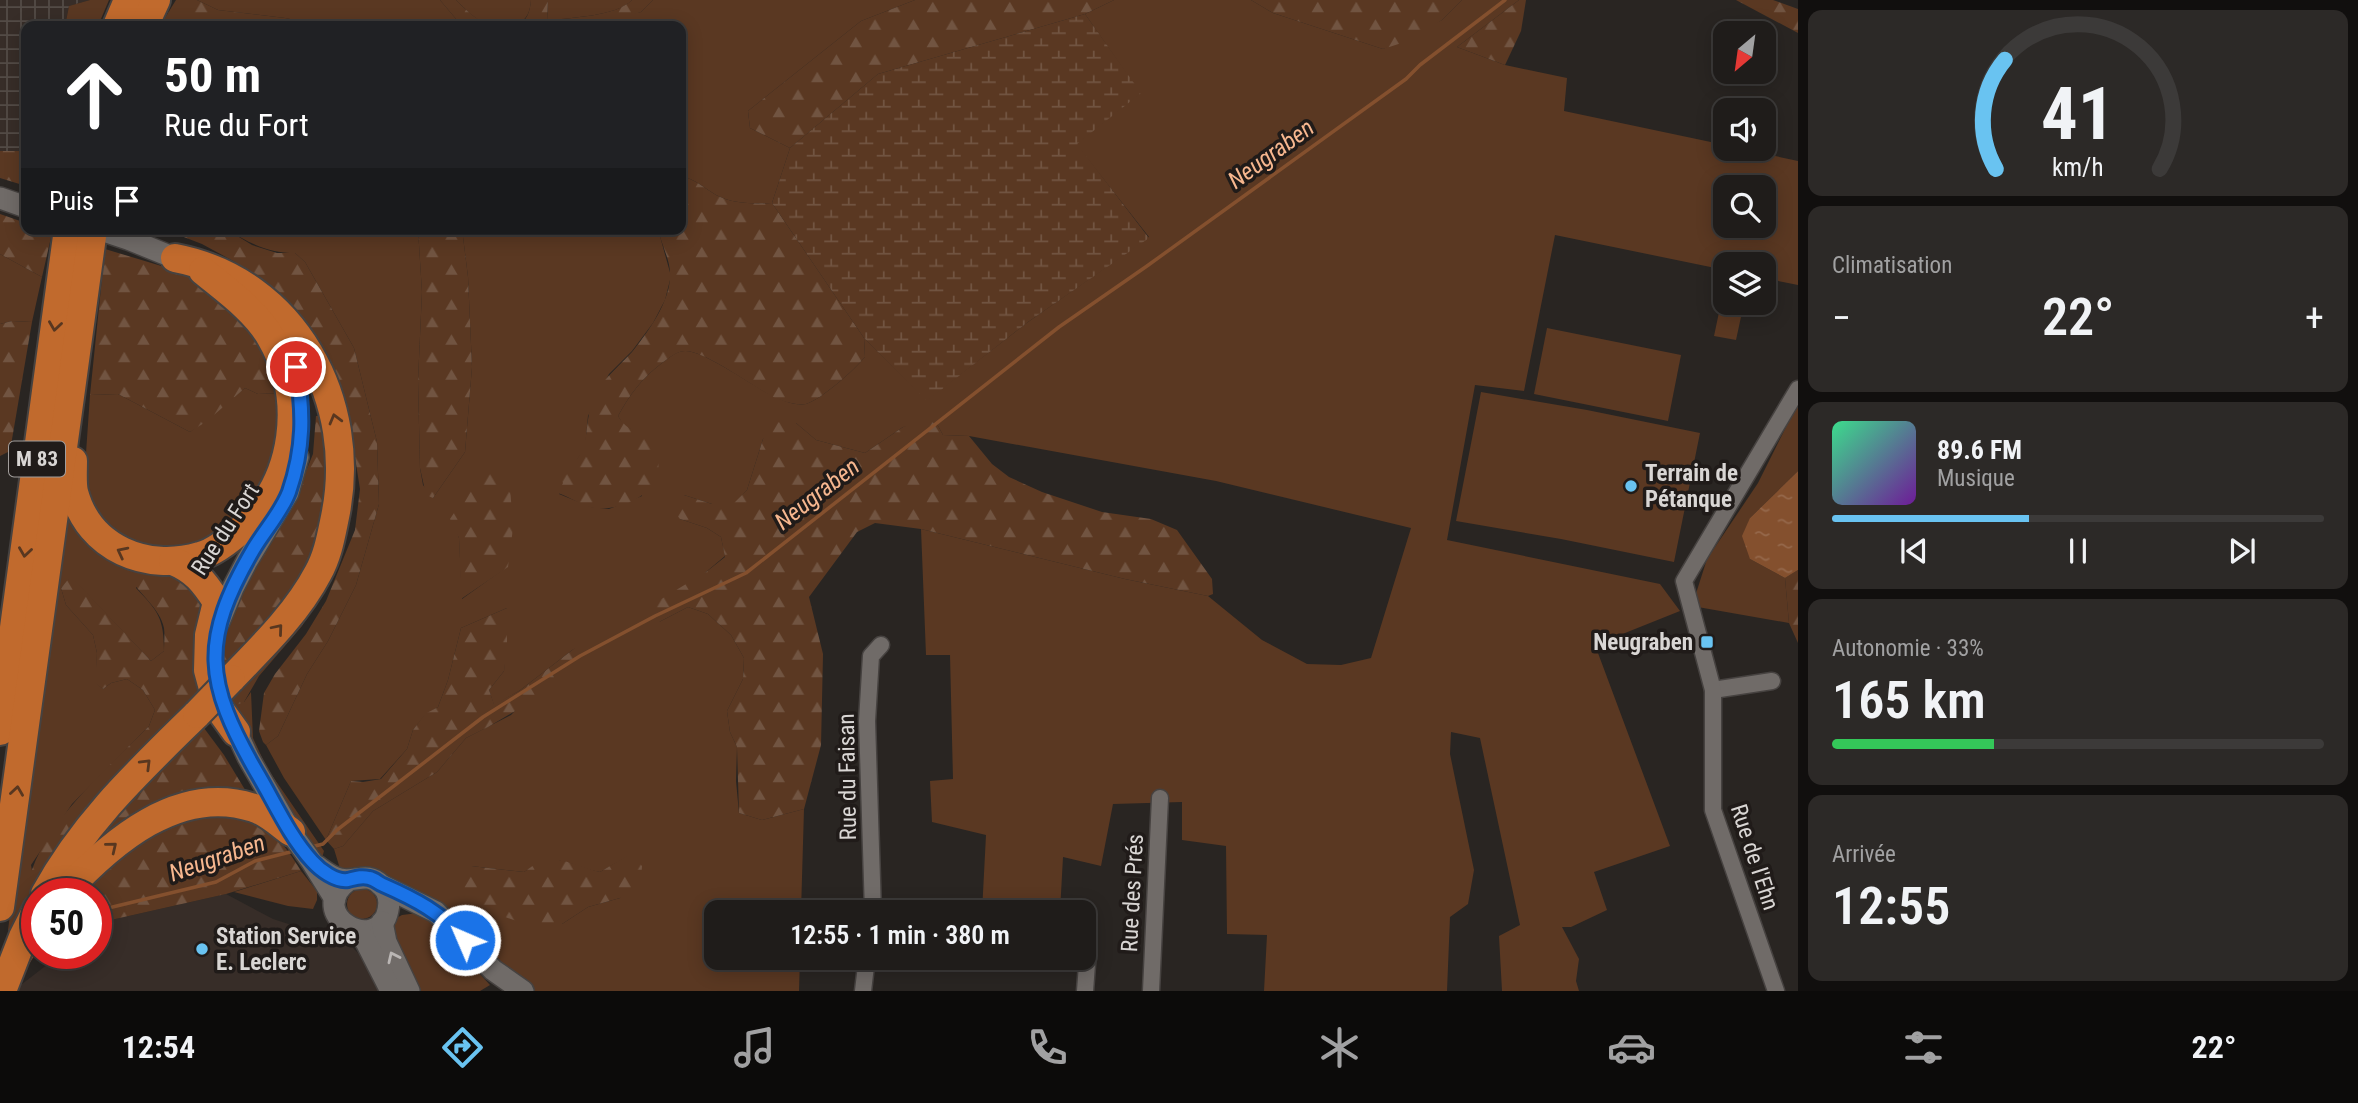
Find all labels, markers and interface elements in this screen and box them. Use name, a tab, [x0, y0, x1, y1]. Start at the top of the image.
north arrow	[1713, 21, 1776, 84]
map controls	[1713, 21, 1776, 315]
text: 50 m	[164, 47, 261, 104]
icon: ahead	[49, 49, 140, 140]
text: 41	[2041, 71, 2115, 157]
button: sound	[1713, 98, 1776, 161]
text: Rue du Fort	[164, 106, 309, 144]
water label: Neugraben	[1223, 113, 1319, 195]
text: km/h	[2052, 153, 2104, 182]
button: search	[1713, 175, 1776, 238]
icon: arrive	[108, 182, 146, 220]
text: Puis	[49, 186, 94, 216]
button: layers	[1713, 252, 1776, 315]
text: Climatisation	[1832, 252, 1952, 279]
text: 22°	[2042, 287, 2114, 348]
text: −	[1832, 296, 1851, 340]
text: +	[2305, 296, 2324, 340]
one-way arrow	[48, 320, 63, 332]
pin	[266, 337, 326, 397]
icon: arrive	[277, 348, 315, 386]
one-way arrow	[328, 413, 343, 425]
text: 89.6 FM	[1937, 435, 2022, 465]
road number: M 83	[9, 442, 65, 476]
water label: Neugraben	[769, 452, 865, 536]
place label: Terrain de Pétanque	[1645, 460, 1738, 513]
text: Musique	[1937, 465, 2015, 492]
street label: Rue du Fort	[186, 478, 265, 580]
marker: Terrain de Pétanque	[1623, 478, 1639, 494]
icon: previous	[1895, 532, 1933, 570]
icon: pause	[2059, 532, 2097, 570]
icon: next	[2223, 532, 2261, 570]
one-way arrow	[17, 546, 32, 557]
one-way arrow	[117, 546, 129, 560]
one-way arrow	[269, 625, 282, 637]
place label: Neugraben	[1593, 629, 1693, 656]
marker: Neugraben	[1699, 634, 1715, 650]
text: Autonomie · 33%	[1832, 635, 1984, 662]
text: 165 km	[1832, 670, 1986, 731]
street label: Rue du Faisan	[833, 713, 862, 841]
one-way arrow	[138, 759, 151, 772]
one-way arrow	[9, 785, 24, 796]
street label: Rue de l'Ehn	[1725, 801, 1784, 914]
water label: Neugraben	[165, 829, 269, 887]
street label: Rue des Prés	[1116, 833, 1149, 953]
text: Arrivée	[1832, 841, 1896, 868]
one-way arrow	[104, 843, 117, 855]
text: 12:55	[1832, 876, 1950, 937]
speed limit sign: 50	[21, 878, 112, 969]
position arrow	[428, 903, 502, 977]
text: 12:55 · 1 min · 380 m	[790, 920, 1010, 950]
place label: Station Service E. Leclerc	[216, 923, 356, 976]
marker: Station Service E. Leclerc	[194, 941, 210, 957]
one-way arrow	[388, 952, 402, 964]
icon: directions	[438, 1023, 487, 1072]
icon: music	[730, 1023, 779, 1072]
icon: phone	[1023, 1023, 1072, 1072]
icon: climate	[1315, 1023, 1364, 1072]
icon: car	[1607, 1023, 1656, 1072]
icon: filters	[1899, 1023, 1948, 1072]
text: 12:54	[122, 1028, 195, 1066]
text: 22°	[2192, 1028, 2236, 1066]

